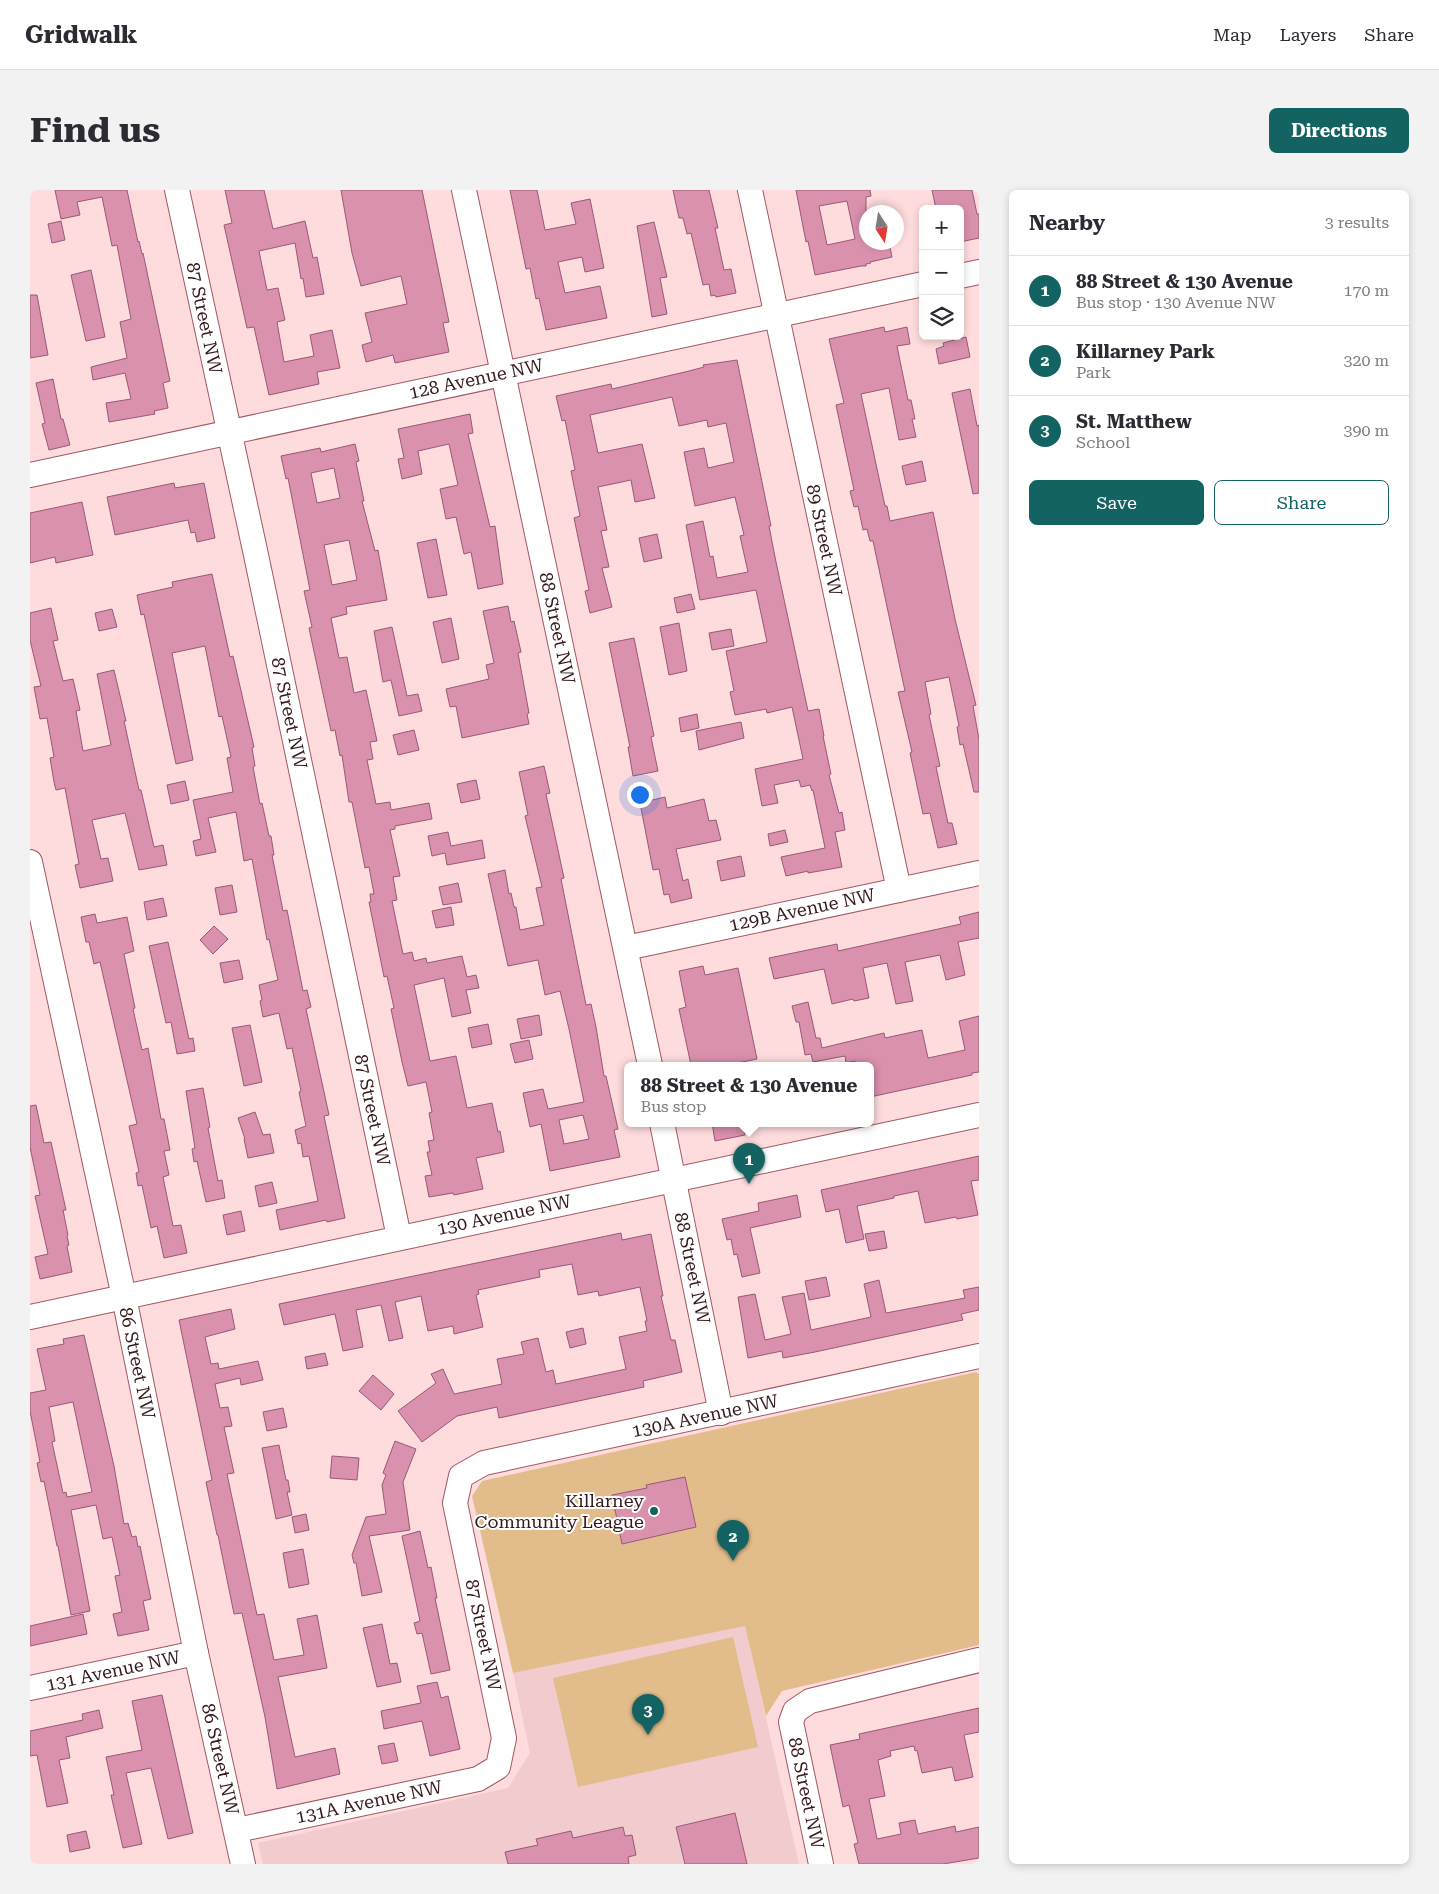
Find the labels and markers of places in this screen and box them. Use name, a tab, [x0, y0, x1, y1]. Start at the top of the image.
pin: 1	[733, 1143, 765, 1184]
place label: Killarney Community League	[475, 1490, 644, 1532]
marker: Killarney Community League	[648, 1505, 660, 1517]
pin: 2	[717, 1520, 749, 1561]
pin: 3	[632, 1694, 664, 1735]

